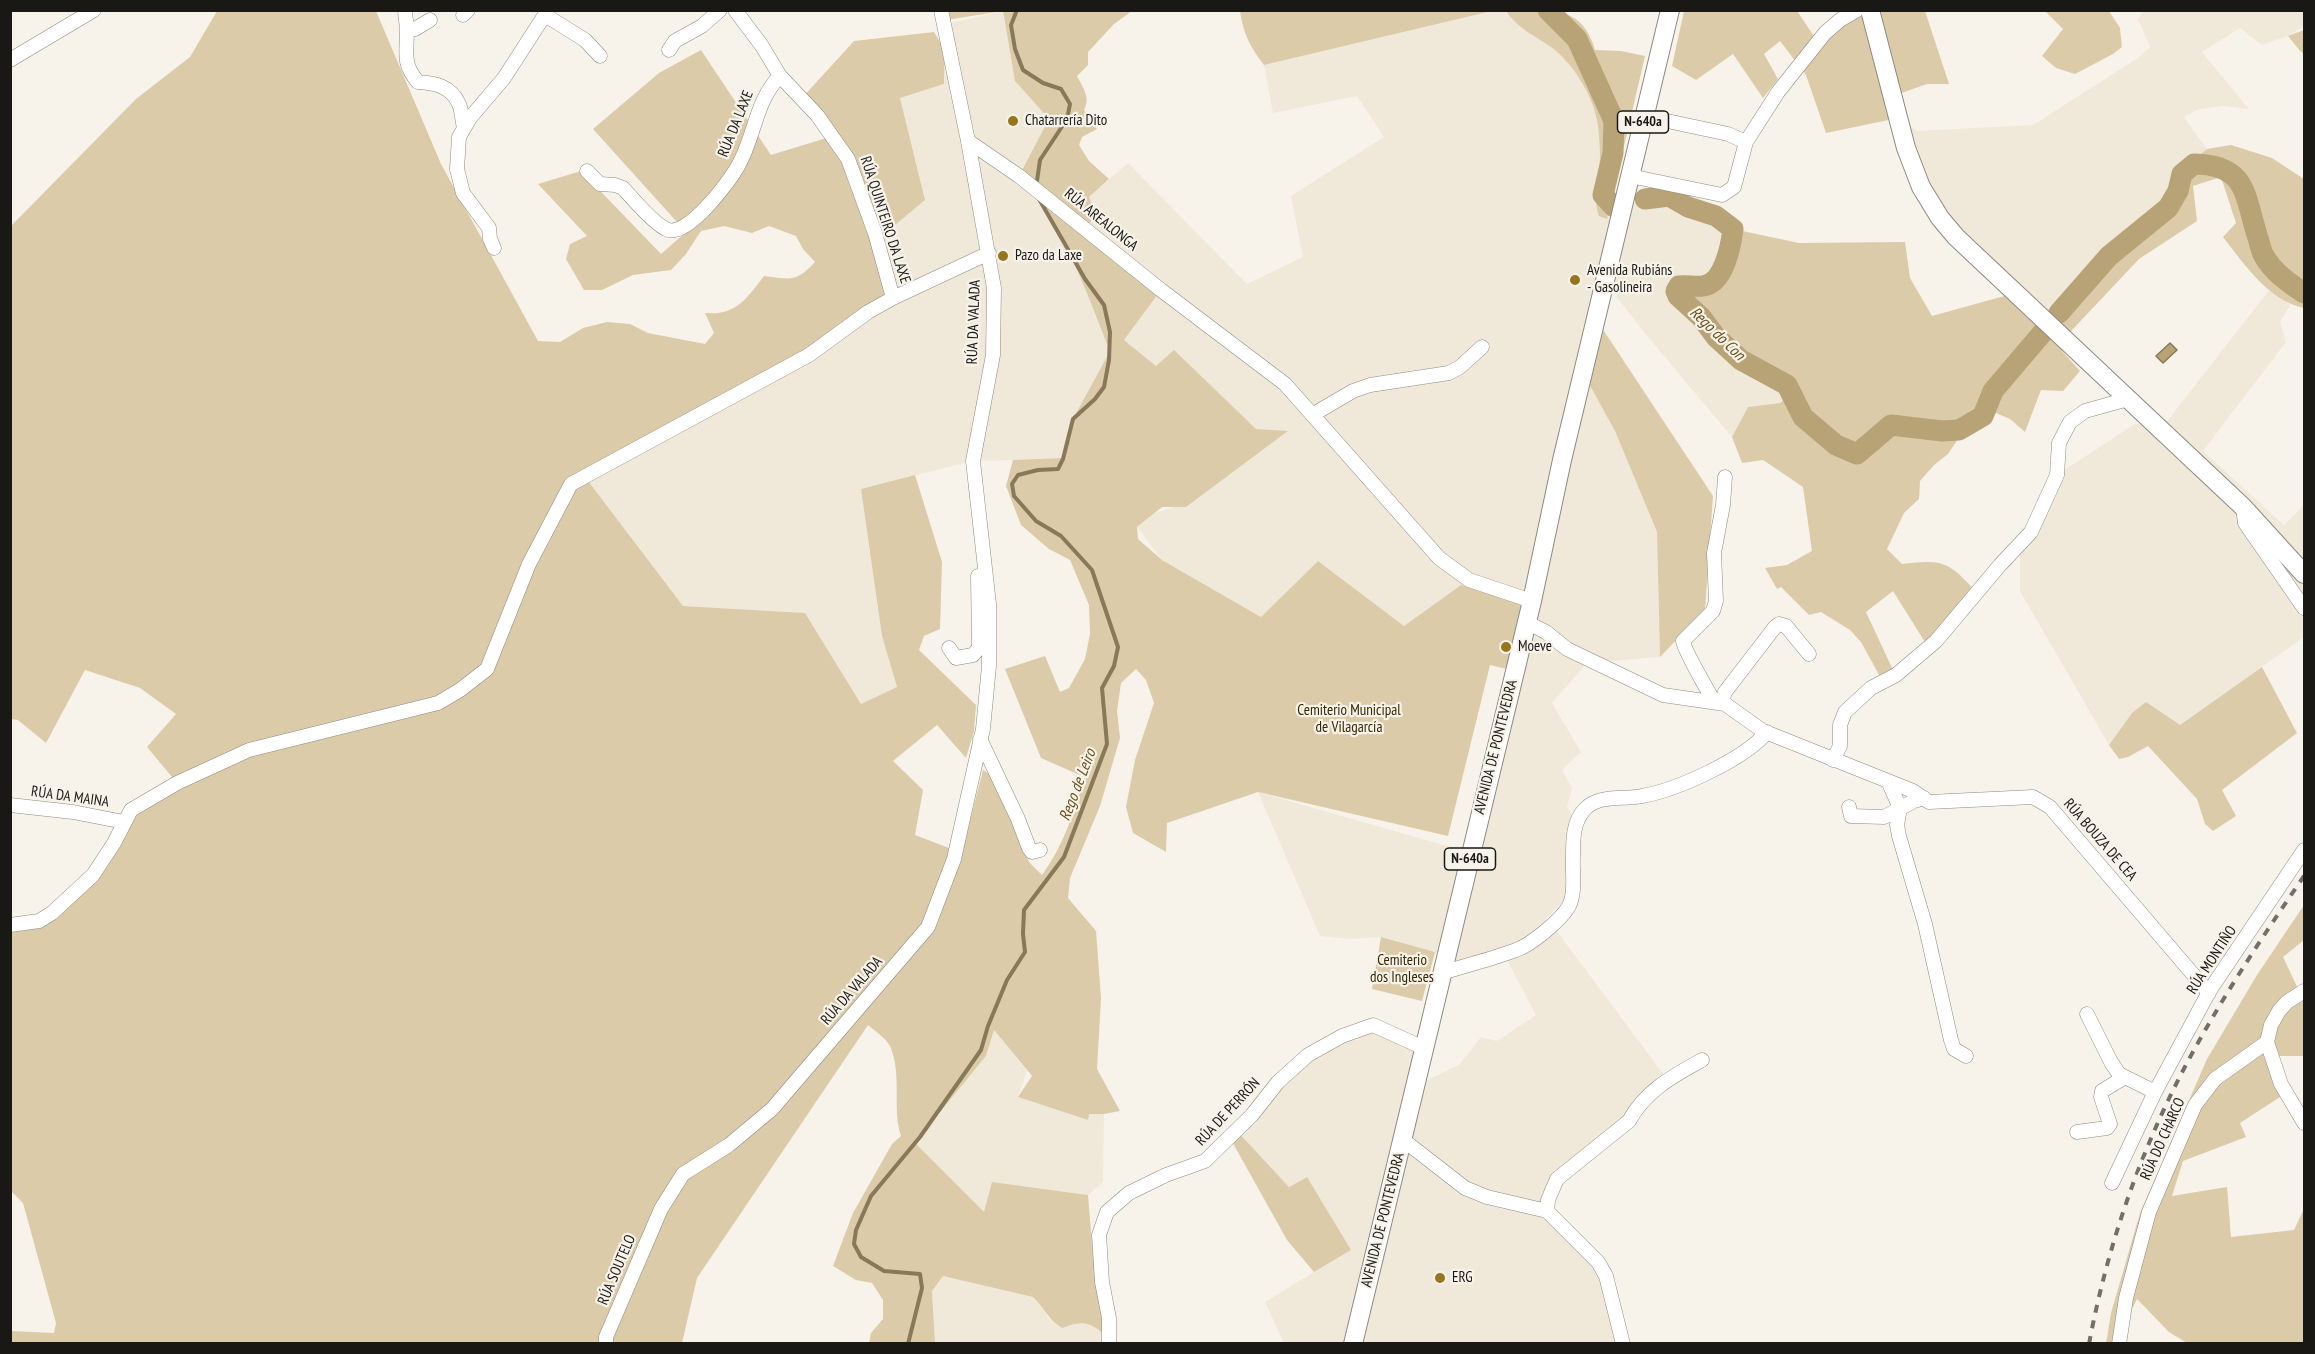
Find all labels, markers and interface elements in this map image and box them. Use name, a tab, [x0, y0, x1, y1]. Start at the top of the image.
street label: RÚA DA LAXE	[715, 88, 757, 160]
road number: N-640a	[1618, 111, 1668, 133]
place label: Chatarrería Dito	[1025, 112, 1107, 130]
marker: Chatarrería Dito	[1006, 114, 1020, 128]
street label: RÚA QUINTEIRO DA LAXE	[856, 154, 914, 286]
street label: RÚA AREALONGA	[1061, 185, 1141, 255]
place label: Pazo da Laxe	[1015, 247, 1082, 265]
marker: Pazo da Laxe	[996, 249, 1010, 263]
place label: Avenida Rubiáns - Gasolineira	[1587, 262, 1672, 297]
marker: Avenida Rubiáns - Gasolineira	[1568, 273, 1582, 287]
street label: RÚA DA VALADA	[964, 279, 984, 365]
water label: Rego do Con	[1686, 303, 1748, 365]
place label: Moeve	[1518, 638, 1552, 656]
marker: Moeve	[1499, 640, 1513, 654]
street label: AVENIDA DE PONTEVEDRA	[1471, 678, 1521, 816]
park label: Cemiterio Municipal de Vilagarcía	[1297, 702, 1401, 737]
water label: Rego de Leiro	[1056, 747, 1100, 823]
street label: RÚA DA MAINA	[30, 783, 110, 811]
street label: RÚA BOUZA DE CEA	[2059, 795, 2141, 885]
road number: N-640a	[1444, 848, 1496, 870]
street label: RÚA MONTIÑO	[2183, 923, 2241, 997]
park label: Cemiterio dos Ingleses	[1370, 952, 1434, 987]
street label: RÚA DA VALADA	[817, 953, 887, 1029]
street label: RÚA DE PERRÓN	[1192, 1074, 1264, 1150]
street label: RÚA DO CHARCO	[2137, 1095, 2189, 1183]
street label: AVENIDA DE PONTEVEDRA	[1358, 1151, 1408, 1289]
street label: RÚA SOUTELO	[594, 1232, 640, 1308]
place label: ERG	[1452, 1269, 1473, 1287]
marker: ERG	[1433, 1271, 1447, 1285]

